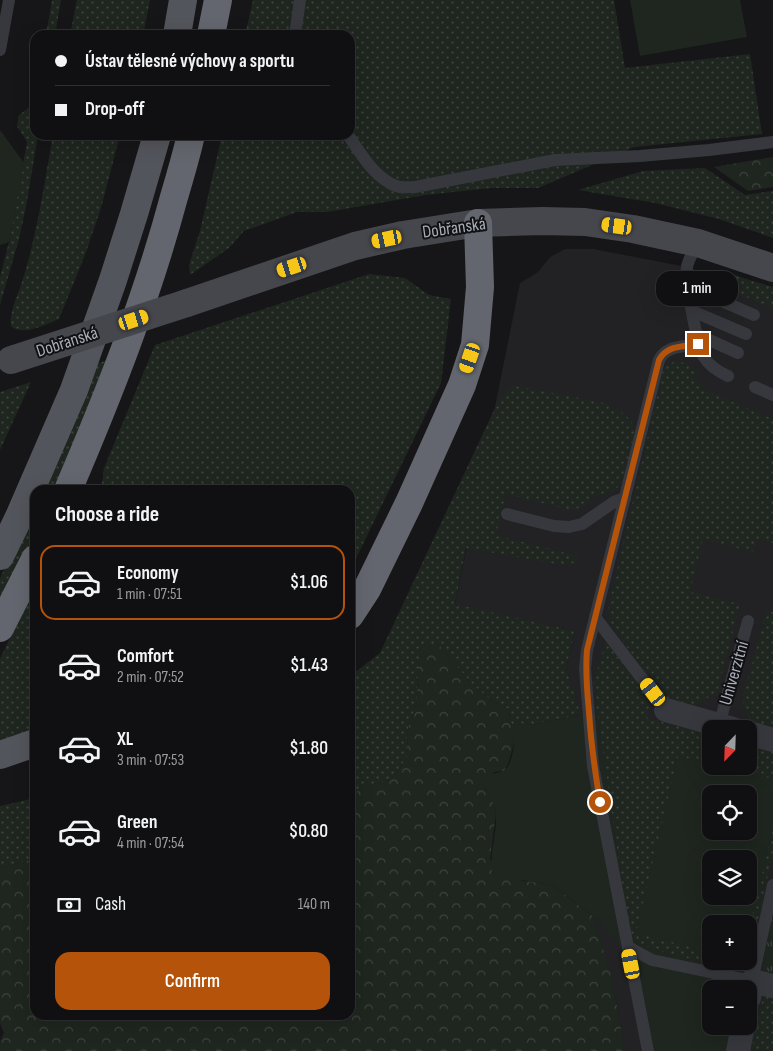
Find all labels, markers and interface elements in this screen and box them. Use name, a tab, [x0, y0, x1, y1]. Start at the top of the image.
text: Ústav tělesné výchovy a sportu	[85, 50, 294, 73]
text: Drop-off	[85, 98, 145, 121]
street label: Dobřanská	[421, 213, 487, 243]
car	[601, 216, 632, 236]
car	[370, 229, 403, 249]
car	[275, 255, 308, 279]
callout: 1 min	[657, 272, 739, 306]
text: 1 min	[682, 279, 712, 298]
car	[117, 308, 150, 332]
street label: Dobřanská	[34, 322, 101, 362]
route end	[687, 333, 709, 355]
car	[458, 341, 481, 375]
text: Choose a ride	[55, 501, 159, 528]
icon: car	[57, 560, 102, 605]
text: Economy	[117, 562, 179, 585]
text: $1.06	[290, 571, 328, 594]
text: 1 min · 07:51	[117, 585, 182, 604]
street label: Univerzitní	[715, 638, 753, 707]
icon: car	[57, 643, 102, 688]
text: Comfort	[117, 645, 174, 668]
text: $1.43	[290, 654, 328, 677]
text: 2 min · 07:52	[117, 668, 184, 687]
car	[637, 676, 668, 708]
north arrow	[702, 720, 758, 775]
map controls	[702, 720, 757, 1035]
icon: car	[57, 726, 102, 771]
text: XL	[117, 728, 133, 751]
text: $1.80	[289, 737, 328, 760]
text: 3 min · 07:53	[117, 751, 184, 770]
button: locate	[702, 785, 757, 840]
route start	[589, 791, 611, 813]
icon: car	[57, 809, 102, 854]
text: Green	[117, 811, 157, 834]
text: $0.80	[289, 820, 328, 843]
text: 4 min · 07:54	[117, 834, 184, 853]
button: layers	[702, 850, 757, 905]
icon: cash	[55, 891, 83, 919]
text: Cash	[95, 893, 126, 916]
text: 140 m	[298, 895, 330, 914]
button: +	[702, 915, 757, 970]
car	[620, 948, 641, 980]
button: Confirm	[55, 952, 330, 1010]
button: −	[702, 980, 757, 1035]

